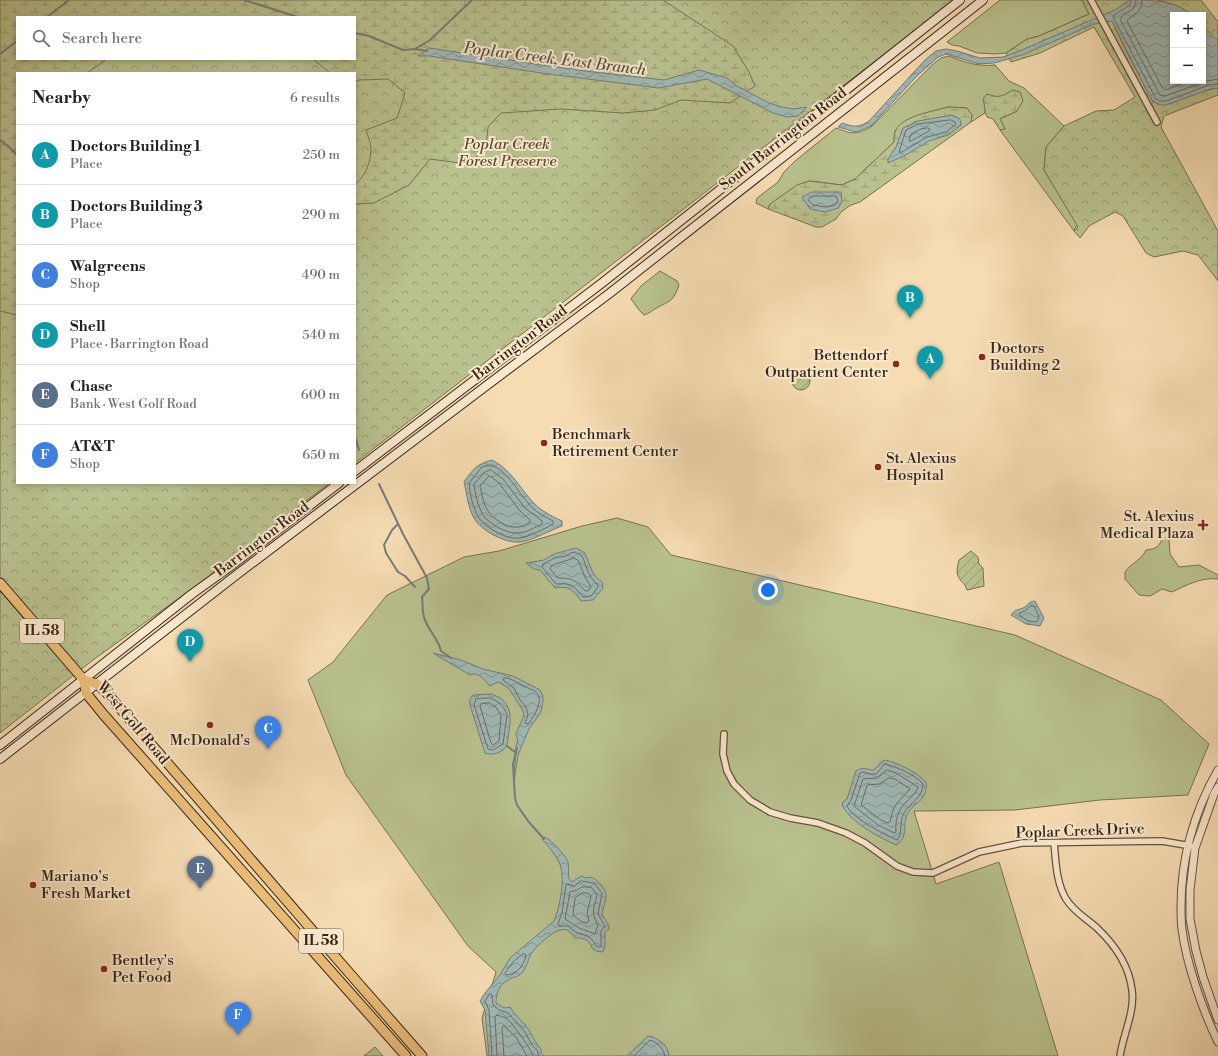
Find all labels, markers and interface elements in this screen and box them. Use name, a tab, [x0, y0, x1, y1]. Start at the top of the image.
map controls	[1170, 12, 1206, 84]
button: +	[1170, 12, 1206, 48]
search box	[16, 16, 356, 60]
icon: search	[30, 27, 52, 49]
text: Search here	[62, 29, 142, 48]
water label: Poplar Creek, East Branch	[462, 38, 647, 80]
button: −	[1170, 48, 1206, 84]
street label: South Barrington Road	[715, 83, 851, 195]
text: Nearby	[32, 87, 91, 109]
text: 6 results	[290, 90, 340, 106]
park label: Poplar Creek Forest Preserve	[457, 135, 557, 171]
text: Doctors Building 1	[70, 137, 201, 156]
text: A	[40, 147, 50, 163]
text: 250 m	[303, 147, 340, 163]
text: Place	[70, 156, 102, 172]
text: Doctors Building 3	[70, 197, 203, 216]
text: B	[40, 207, 50, 223]
text: 290 m	[302, 207, 340, 223]
text: Place	[70, 216, 102, 232]
text: Walgreens	[70, 257, 146, 276]
text: C	[40, 267, 50, 283]
text: 490 m	[302, 267, 340, 283]
text: Shop	[70, 276, 100, 292]
pin: B	[897, 285, 923, 318]
street label: Barrington Road	[468, 301, 572, 385]
text: Shell	[70, 317, 106, 336]
text: D	[40, 327, 50, 343]
text: 540 m	[302, 327, 340, 343]
text: Place · Barrington Road	[70, 336, 209, 352]
place label: Doctors Building 2	[989, 339, 1060, 375]
place label: Bettendorf Outpatient Center	[765, 346, 889, 382]
pin: A	[917, 346, 943, 379]
marker: Doctors Building 2	[977, 352, 987, 362]
marker: Bettendorf Outpatient Center	[891, 359, 901, 369]
text: Chase	[70, 377, 113, 396]
text: E	[40, 387, 50, 403]
text: 600 m	[301, 387, 340, 403]
text: Bank · West Golf Road	[70, 396, 197, 412]
place label: Benchmark Retirement Center	[551, 425, 679, 461]
text: AT&T	[70, 437, 115, 456]
marker: Benchmark Retirement Center	[539, 438, 549, 448]
text: F	[40, 447, 50, 463]
text: 650 m	[302, 447, 340, 463]
place label: St. Alexius Hospital	[886, 449, 956, 485]
text: Shop	[70, 456, 100, 472]
marker: St. Alexius Hospital	[873, 462, 883, 472]
street label: Barrington Road	[210, 497, 314, 581]
place label: St. Alexius Medical Plaza	[1100, 507, 1194, 543]
marker: St. Alexius Medical Plaza	[1197, 519, 1209, 531]
your location	[758, 580, 778, 600]
road number: IL 58	[20, 619, 64, 643]
pin: D	[177, 629, 203, 662]
street label: West Golf Road	[92, 677, 174, 769]
pin: C	[255, 716, 281, 749]
marker: McDonald's	[205, 720, 215, 730]
place label: McDonald's	[170, 731, 250, 750]
street label: Poplar Creek Drive	[1015, 819, 1145, 843]
pin: E	[187, 856, 213, 889]
place label: Mariano's Fresh Market	[41, 867, 132, 903]
marker: Mariano's Fresh Market	[28, 880, 38, 890]
road number: IL 58	[299, 929, 343, 953]
place label: Bentley's Pet Food	[111, 951, 174, 987]
marker: Bentley's Pet Food	[99, 964, 109, 974]
pin: F	[225, 1002, 251, 1035]

